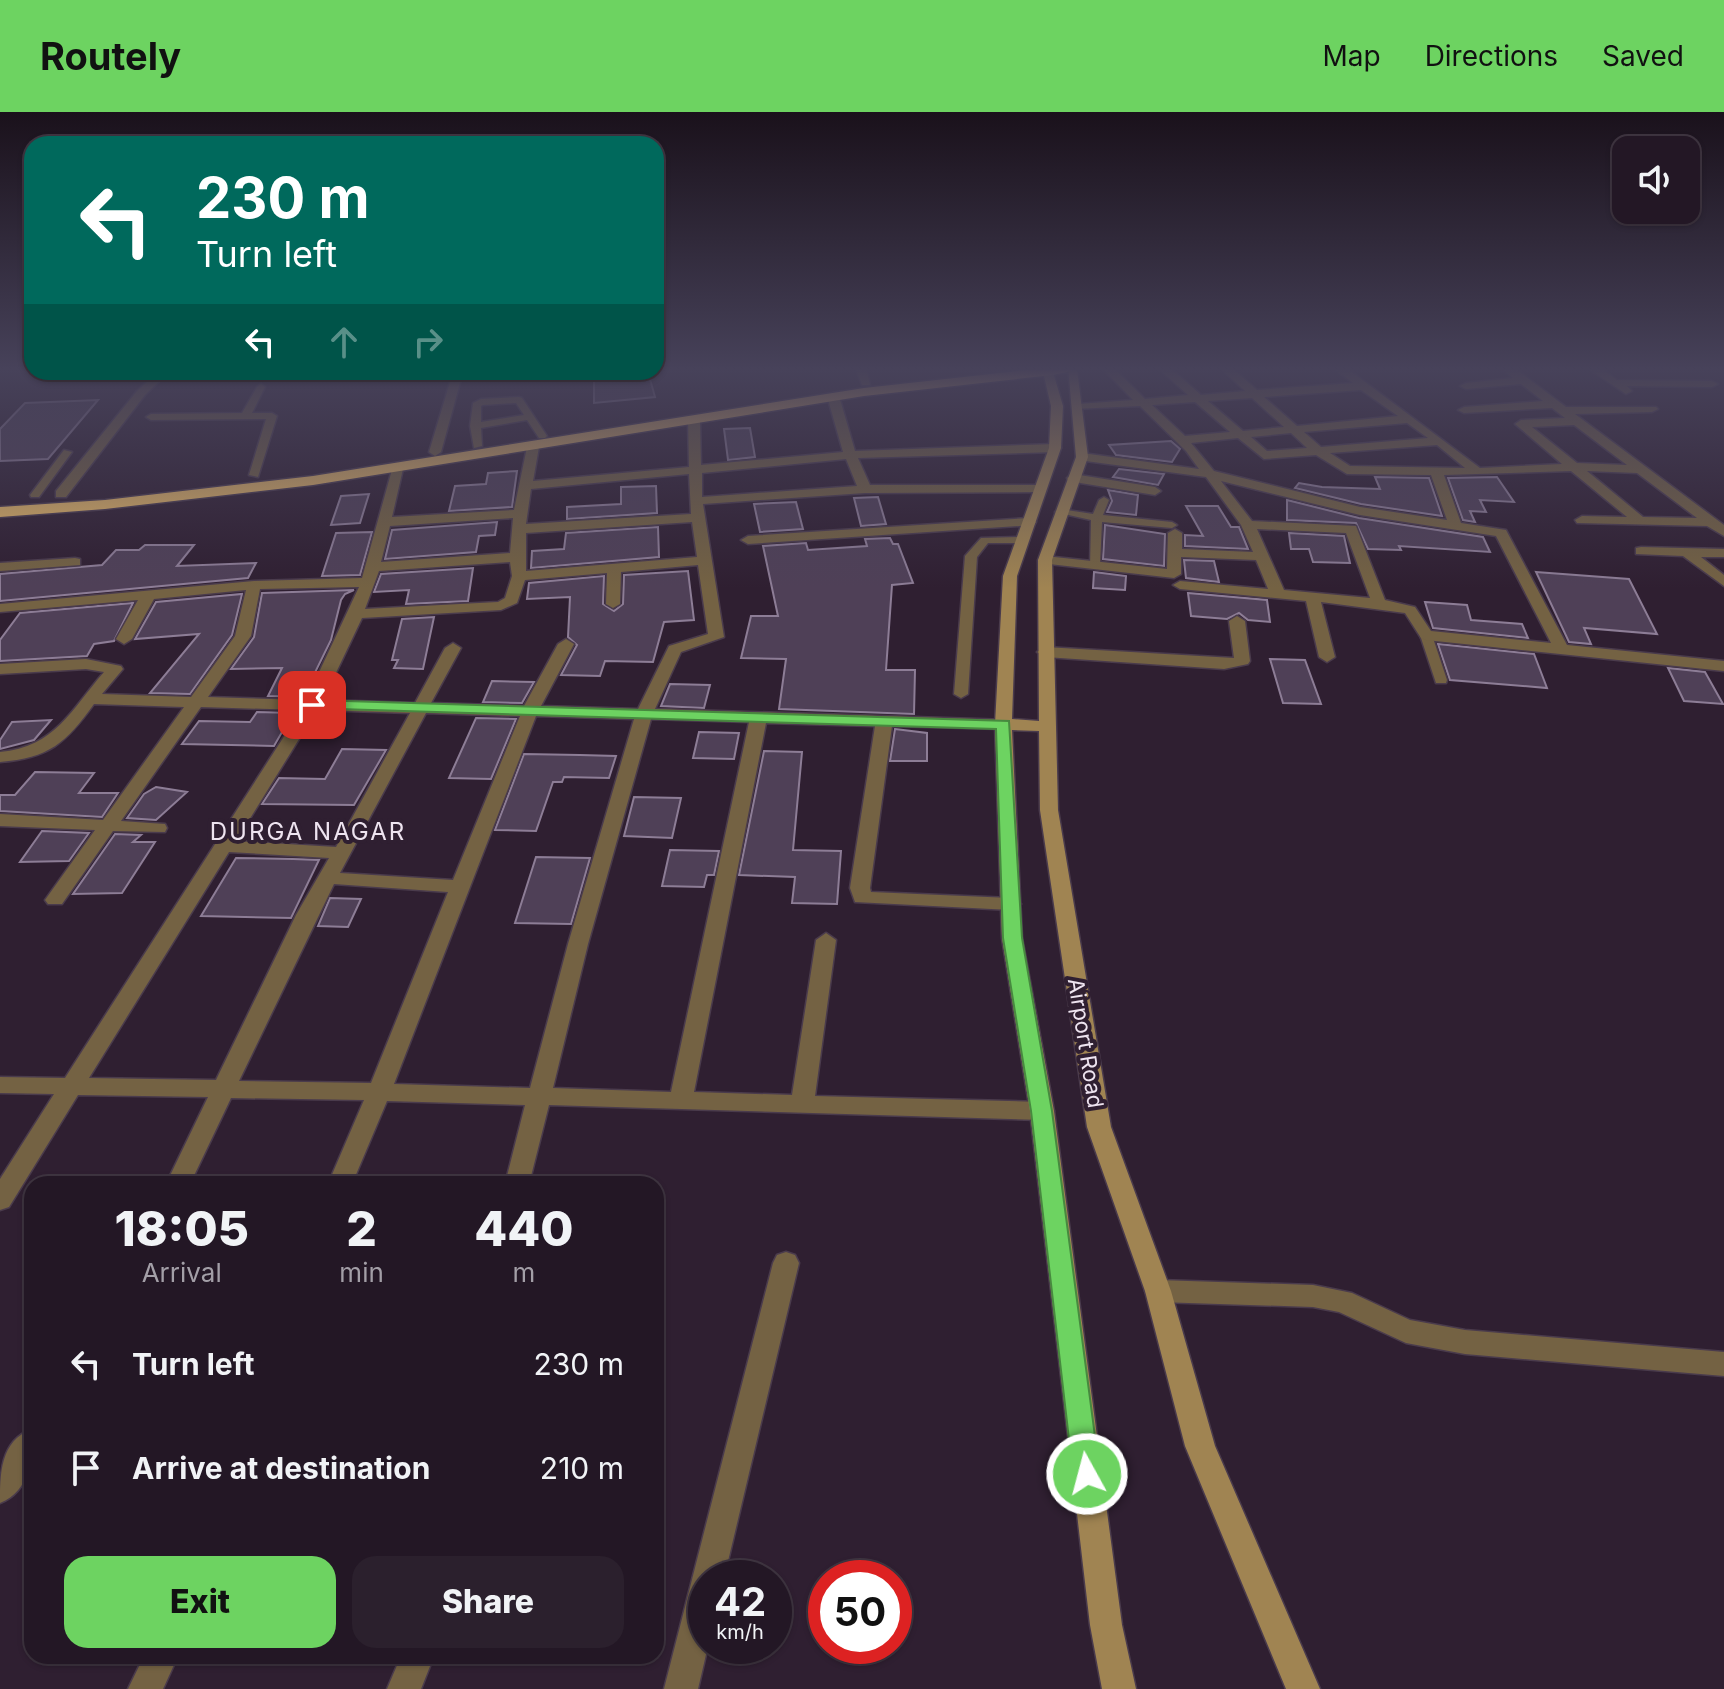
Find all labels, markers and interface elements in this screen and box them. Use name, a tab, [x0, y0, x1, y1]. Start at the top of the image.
text: Routely	[40, 33, 181, 79]
text: Map	[1322, 39, 1381, 73]
text: Directions	[1425, 39, 1558, 73]
text: Saved	[1602, 39, 1684, 73]
map controls	[1612, 136, 1700, 224]
button: sound	[1612, 136, 1700, 224]
text: 230 m	[196, 164, 370, 232]
icon: left	[64, 168, 168, 272]
text: Turn left	[196, 232, 337, 276]
icon: left	[238, 320, 282, 364]
icon: ahead	[322, 320, 366, 364]
icon: right	[406, 320, 450, 364]
pin	[278, 671, 346, 739]
icon: arrive	[290, 683, 334, 727]
district label: DURGA NAGAR	[210, 817, 406, 846]
street label: Airport Road	[1063, 976, 1109, 1110]
text: 18:05	[114, 1199, 249, 1258]
text: 2	[346, 1199, 377, 1258]
text: 440	[474, 1199, 574, 1258]
text: Arrival	[142, 1257, 222, 1288]
text: min	[339, 1257, 384, 1288]
text: m	[513, 1257, 535, 1288]
icon: left	[64, 1342, 108, 1386]
text: Turn left	[132, 1346, 254, 1382]
text: 230 m	[534, 1346, 624, 1382]
position arrow	[1045, 1432, 1129, 1516]
icon: arrive	[64, 1446, 108, 1490]
text: Arrive at destination	[132, 1450, 430, 1486]
text: 210 m	[540, 1450, 624, 1486]
button: Exit	[64, 1556, 336, 1648]
button: Share	[352, 1556, 624, 1648]
speed limit sign: 50	[808, 1560, 912, 1664]
text: 42	[714, 1577, 766, 1626]
text: km/h	[716, 1620, 764, 1644]

